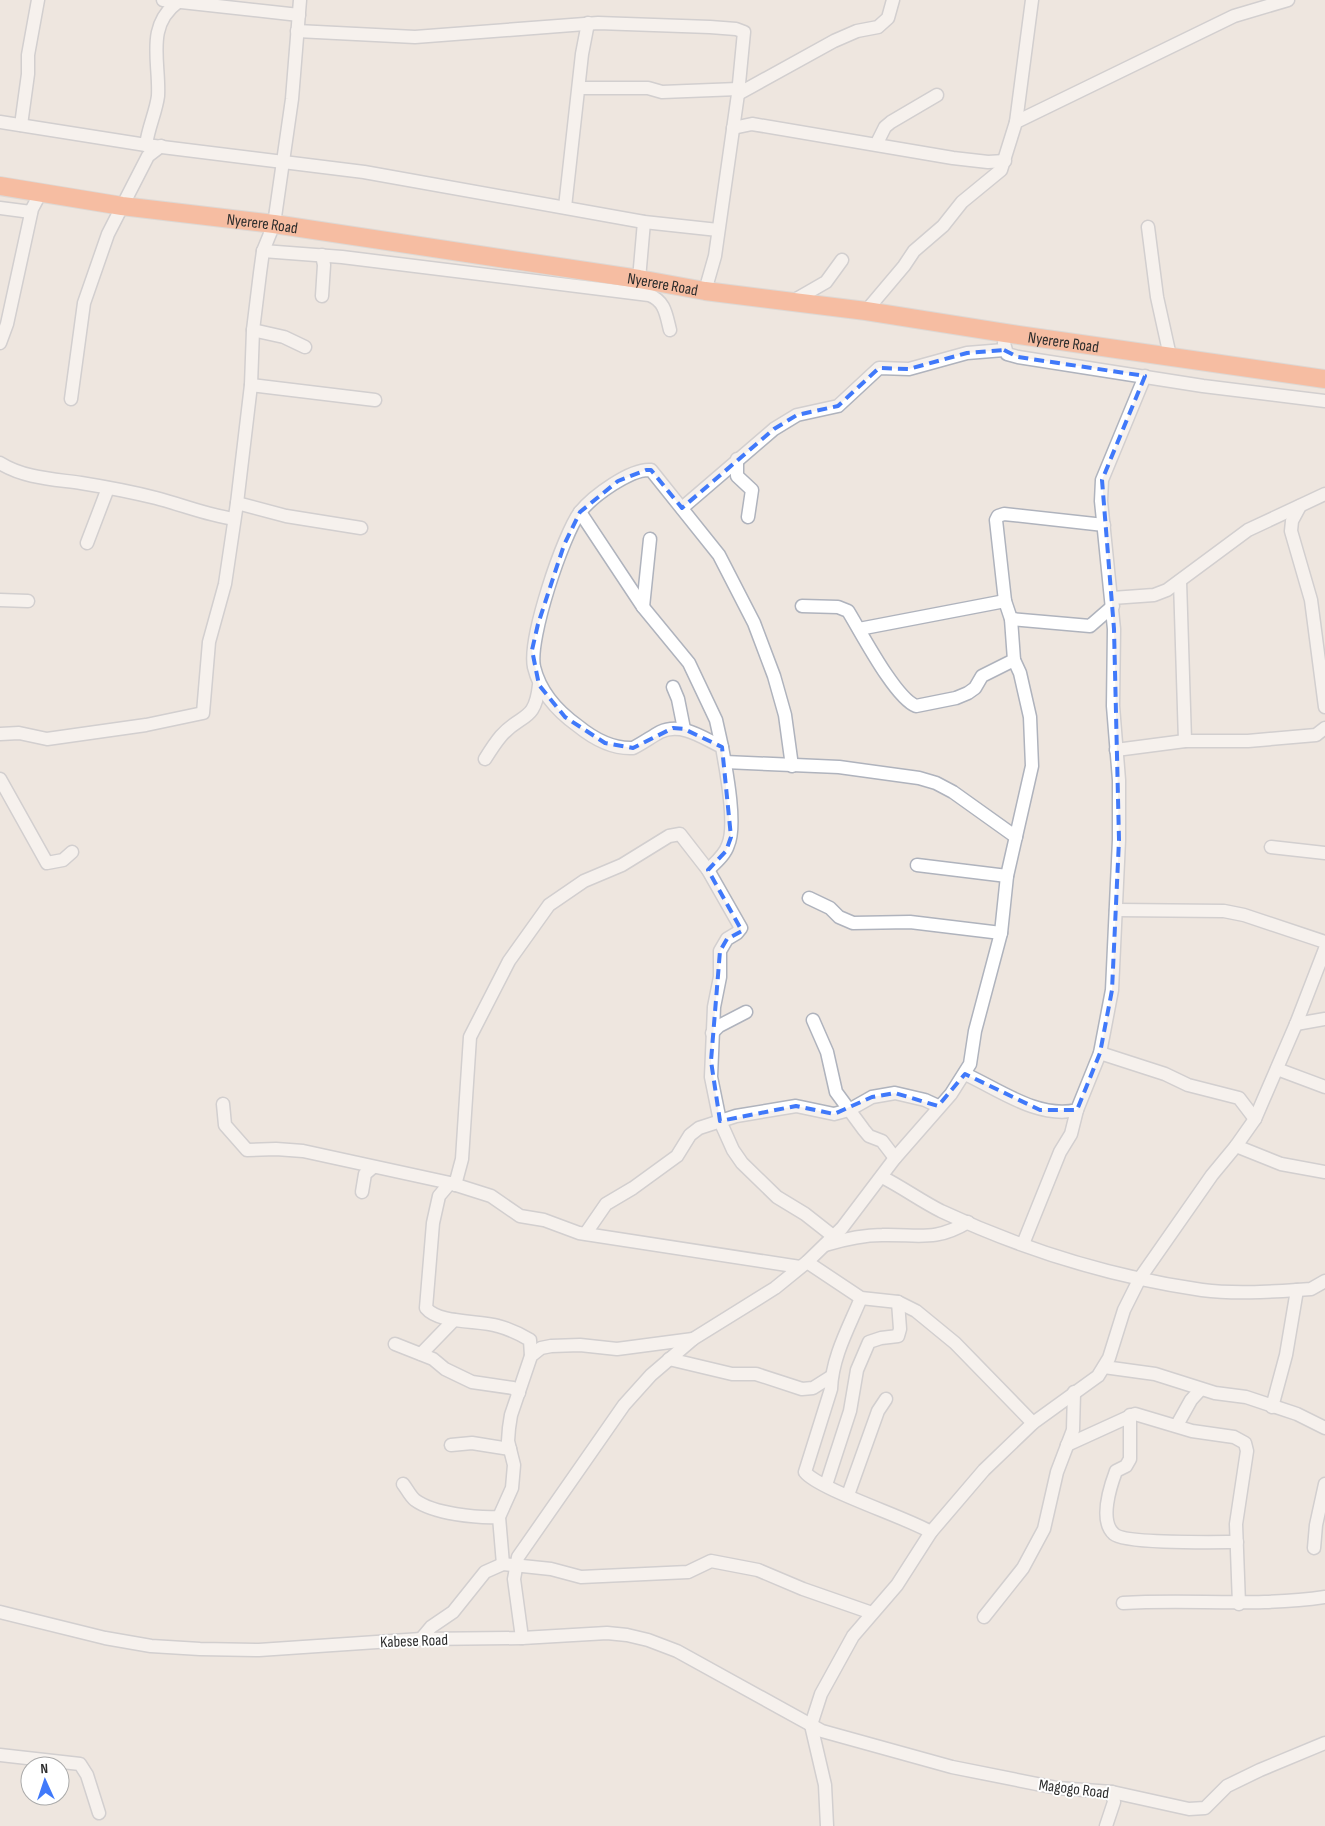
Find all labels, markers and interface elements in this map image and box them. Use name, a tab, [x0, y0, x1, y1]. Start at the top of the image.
street label: Nyerere Road	[226, 210, 299, 238]
street label: Nyerere Road	[626, 269, 699, 301]
street label: Nyerere Road	[1027, 328, 1100, 357]
street label: Kabese Road	[380, 1631, 448, 1652]
north arrow	[20, 1756, 70, 1806]
text: N	[40, 1760, 49, 1777]
street label: Magogo Road	[1038, 1776, 1110, 1803]

